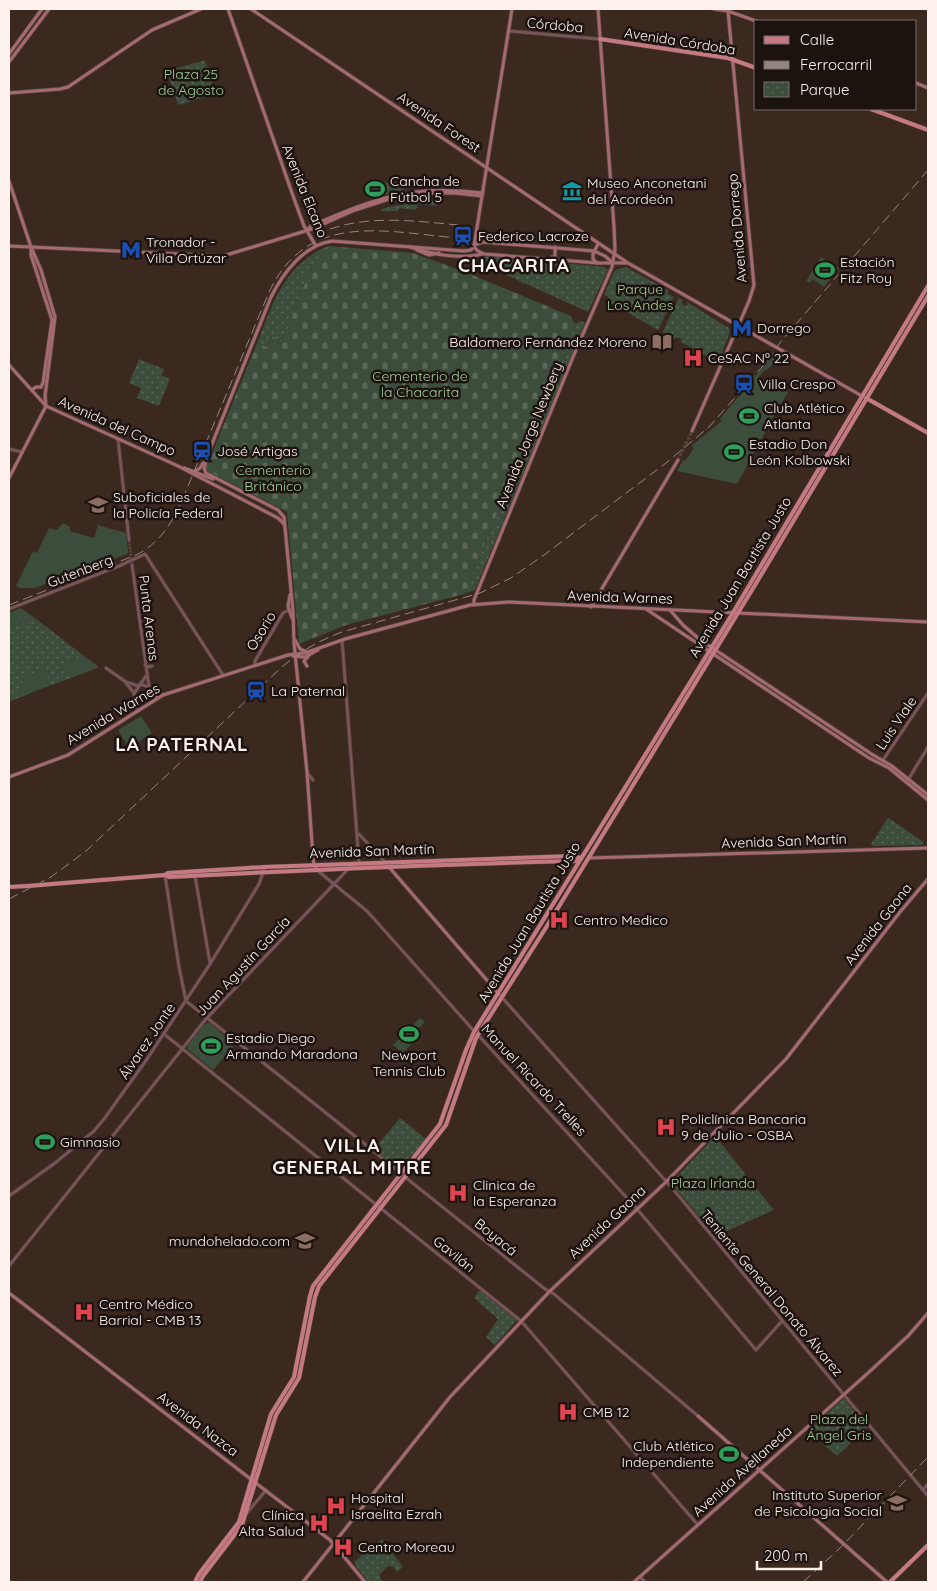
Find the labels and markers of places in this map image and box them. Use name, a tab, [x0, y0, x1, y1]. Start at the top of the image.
place label: Cancha de Fútbol 5	[390, 172, 460, 206]
place label: Museo Anconetani del Acordeón	[587, 174, 706, 208]
sports icon: Cancha de Fútbol 5	[364, 178, 386, 200]
museum icon: Museo Anconetani del Acordeón	[561, 180, 583, 202]
station icon: Federico Lacroze	[452, 225, 474, 247]
place label: Federico Lacroze	[478, 227, 589, 245]
place label: Tronador - Villa Ortúzar	[146, 233, 227, 267]
metro station icon: Tronador - Villa Ortúzar	[120, 239, 142, 261]
place label: Estación Fitz Roy	[840, 253, 895, 287]
sports icon: Estación Fitz Roy	[814, 259, 836, 281]
metro station icon: Dorrego	[731, 317, 753, 339]
place label: Dorrego	[757, 319, 811, 337]
library icon: Baldomero Fernández Moreno	[651, 331, 673, 353]
place label: Baldomero Fernández Moreno	[449, 333, 647, 351]
hospital icon: CeSAC Nº 22	[682, 347, 704, 369]
place label: CeSAC Nº 22	[708, 349, 790, 367]
station icon: Villa Crespo	[733, 373, 755, 395]
place label: Villa Crespo	[759, 375, 836, 393]
place label: Club Atlético Atlanta	[764, 399, 845, 433]
sports icon: Club Atlético Atlanta	[738, 405, 760, 427]
place label: Estadio Don León Kolbowski	[749, 435, 850, 469]
station icon: José Artigas	[191, 440, 213, 462]
sports icon: Estadio Don León Kolbowski	[723, 441, 745, 463]
place label: José Artigas	[217, 442, 298, 460]
place label: Suboficiales de la Policía Federal	[113, 488, 223, 522]
school or university icon: Suboficiales de la Policía Federal	[87, 494, 109, 516]
station icon: La Paternal	[245, 680, 267, 702]
place label: La Paternal	[271, 682, 345, 700]
hospital icon: Centro Medico	[548, 909, 570, 931]
place label: Centro Medico	[574, 911, 668, 929]
sports icon: Newport Tennis Club	[398, 1023, 420, 1045]
place label: Estadio Diego Armando Maradona	[226, 1029, 358, 1063]
sports icon: Estadio Diego Armando Maradona	[200, 1035, 222, 1057]
place label: Newport Tennis Club	[373, 1046, 446, 1080]
place label: Policlínica Bancaria 9 de Julio - OSBA	[681, 1110, 806, 1144]
hospital icon: Policlínica Bancaria 9 de Julio - OSBA	[655, 1116, 677, 1138]
sports icon: Gimnasio	[34, 1131, 56, 1153]
place label: Gimnasio	[60, 1133, 120, 1151]
place label: Clinica de la Esperanza	[473, 1176, 556, 1210]
hospital icon: Clinica de la Esperanza	[447, 1182, 469, 1204]
school or university icon: mundohelado.com	[294, 1230, 316, 1252]
place label: mundohelado.com	[169, 1232, 290, 1250]
place label: Centro Médico Barrial - CMB 13	[99, 1295, 201, 1329]
hospital icon: Centro Médico Barrial - CMB 13	[73, 1301, 95, 1323]
hospital icon: CMB 12	[557, 1401, 579, 1423]
place label: CMB 12	[583, 1403, 630, 1421]
place label: Club Atlético Independiente	[621, 1437, 714, 1471]
sports icon: Club Atlético Independiente	[718, 1443, 740, 1465]
place label: Instituto Superior de Psicologia Social	[754, 1486, 883, 1520]
place label: Hospital Israelita Ezrah	[351, 1489, 442, 1523]
school or university icon: Instituto Superior de Psicologia Social	[886, 1492, 908, 1514]
hospital icon: Hospital Israelita Ezrah	[325, 1495, 347, 1517]
place label: Clínica Alta Salud	[239, 1506, 304, 1540]
hospital icon: Clínica Alta Salud	[308, 1512, 330, 1534]
hospital icon: Centro Moreau	[332, 1536, 354, 1558]
place label: Centro Moreau	[358, 1538, 455, 1556]

